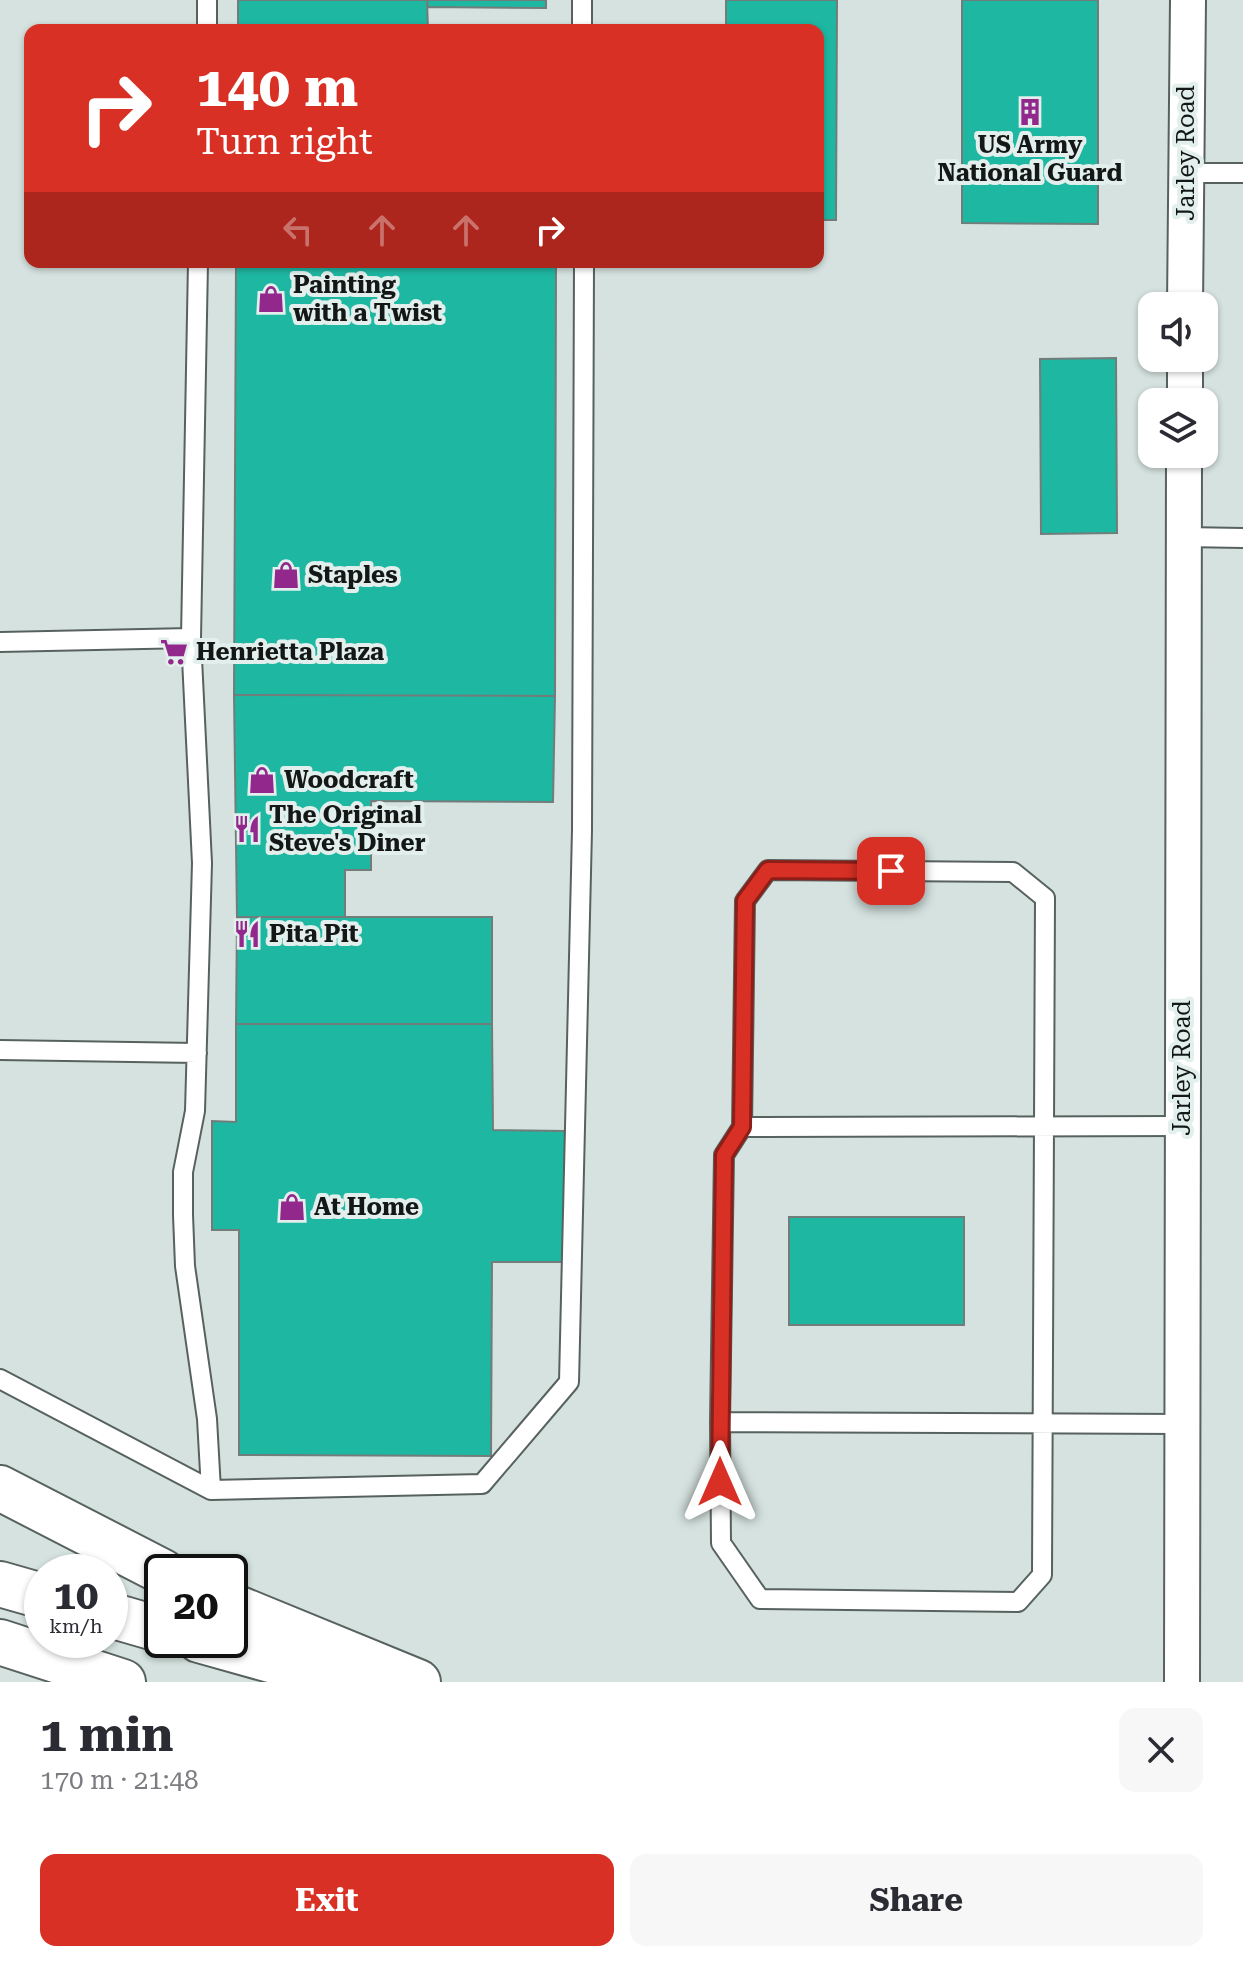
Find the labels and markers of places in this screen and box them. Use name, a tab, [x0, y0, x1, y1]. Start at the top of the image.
building icon: US Army National Guard	[1015, 97, 1045, 127]
place label: US Army National Guard	[938, 131, 1122, 187]
place label: Painting with a Twist	[293, 271, 442, 327]
shop icon: Painting with a Twist	[256, 284, 286, 314]
shop icon: Staples	[271, 560, 301, 590]
place label: Staples	[308, 561, 398, 589]
supermarket icon: Henrietta Plaza	[159, 637, 189, 667]
place label: Henrietta Plaza	[196, 638, 384, 666]
shop icon: Woodcraft	[247, 765, 277, 795]
place label: Woodcraft	[284, 766, 414, 794]
place label: The Original Steve's Diner	[269, 801, 426, 857]
restaurant icon: The Original Steve's Diner	[232, 814, 262, 844]
pin	[857, 837, 925, 905]
restaurant icon: Pita Pit	[232, 919, 262, 949]
place label: Pita Pit	[269, 920, 359, 948]
shop icon: At Home	[277, 1192, 307, 1222]
place label: At Home	[314, 1193, 419, 1221]

